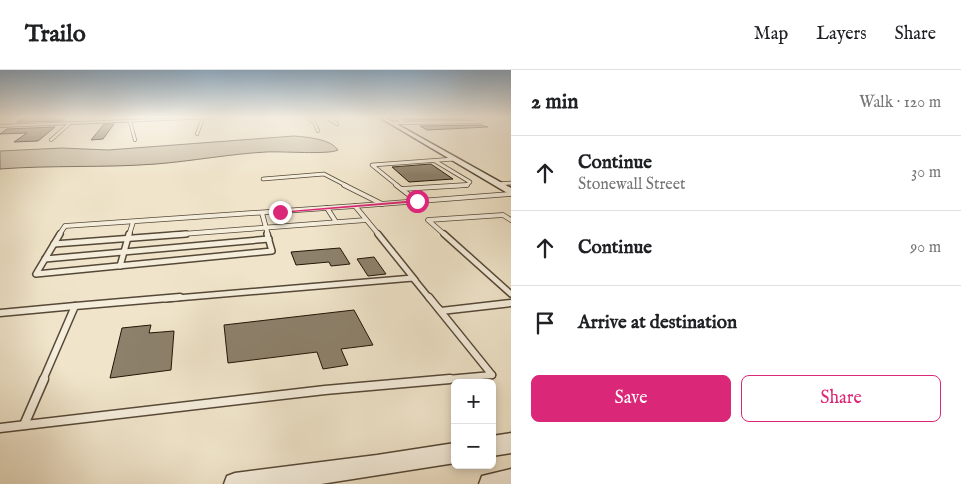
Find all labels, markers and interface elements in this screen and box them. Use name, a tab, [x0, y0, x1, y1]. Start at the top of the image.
text: Trailo	[25, 19, 86, 50]
text: Map	[754, 23, 788, 46]
text: Layers	[816, 23, 867, 46]
text: Share	[895, 23, 936, 46]
text: 2 min	[531, 89, 578, 116]
text: Walk · 120 m	[859, 93, 941, 113]
text: Continue	[578, 151, 652, 175]
icon: ahead	[531, 159, 559, 187]
text: 30 m	[911, 163, 941, 183]
text: Stonewall Street	[578, 175, 686, 195]
route start	[406, 190, 429, 213]
route end	[269, 201, 292, 224]
icon: ahead	[531, 234, 559, 262]
text: Continue	[578, 236, 652, 260]
text: 90 m	[910, 238, 941, 258]
icon: arrive	[531, 309, 559, 337]
text: Arrive at destination	[578, 311, 737, 335]
button: Save	[531, 375, 731, 422]
button: Share	[741, 375, 941, 422]
map controls	[451, 379, 496, 469]
button: +	[451, 379, 496, 424]
button: −	[451, 424, 496, 469]

